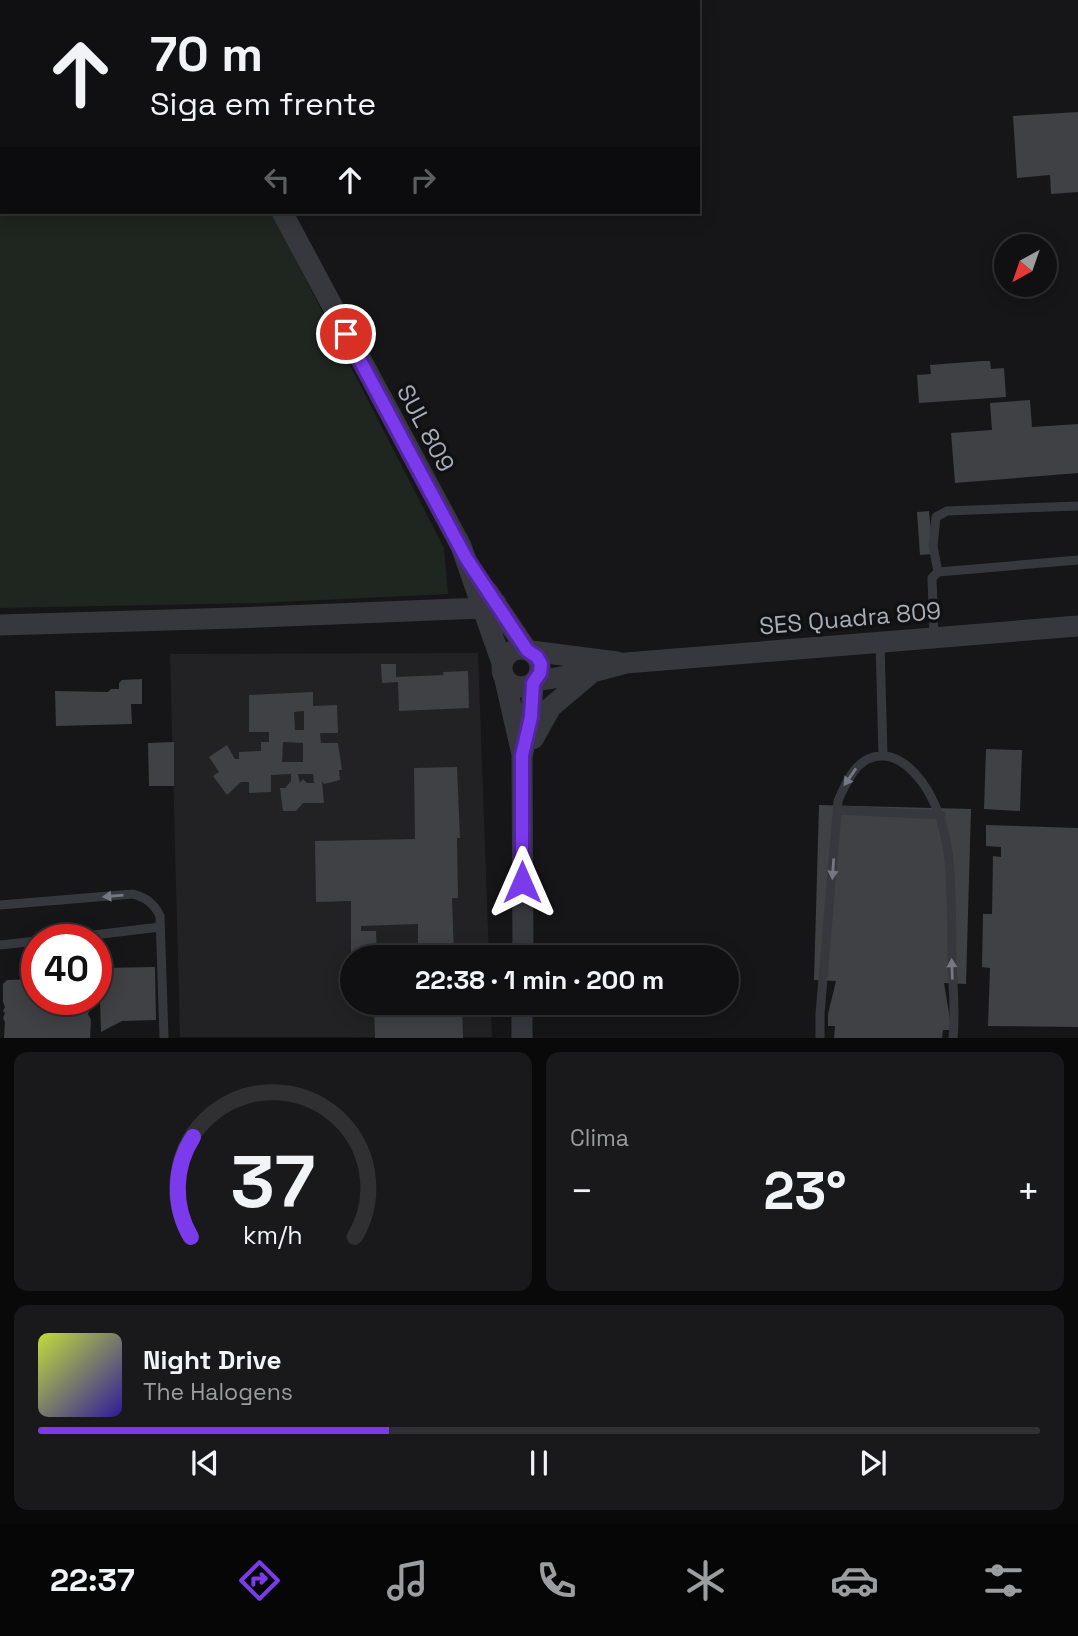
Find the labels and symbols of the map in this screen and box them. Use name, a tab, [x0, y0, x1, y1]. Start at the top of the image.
north arrow	[994, 234, 1057, 298]
pin	[316, 304, 376, 364]
street label: SUL 809	[390, 379, 462, 477]
street label: SES Quadra 809	[758, 595, 942, 641]
one-way arrow	[844, 767, 857, 787]
position arrow	[485, 845, 559, 919]
one-way arrow	[827, 858, 838, 880]
one-way arrow	[101, 891, 123, 902]
speed limit sign: 40	[21, 924, 112, 1015]
one-way arrow	[946, 958, 958, 980]

